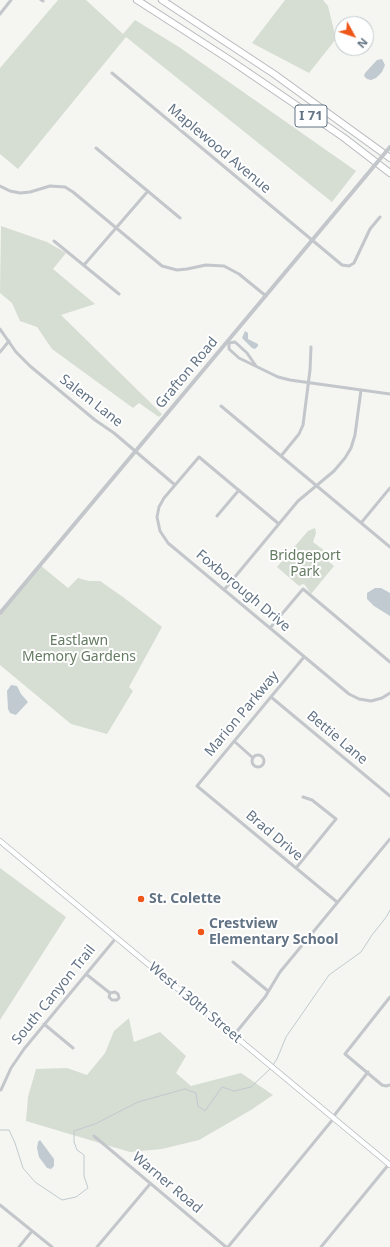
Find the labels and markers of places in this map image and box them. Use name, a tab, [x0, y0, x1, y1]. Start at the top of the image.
place label: St. Colette	[149, 891, 221, 907]
marker: St. Colette	[136, 894, 146, 904]
place label: Crestview Elementary School	[209, 916, 339, 948]
marker: Crestview Elementary School	[196, 927, 206, 937]

